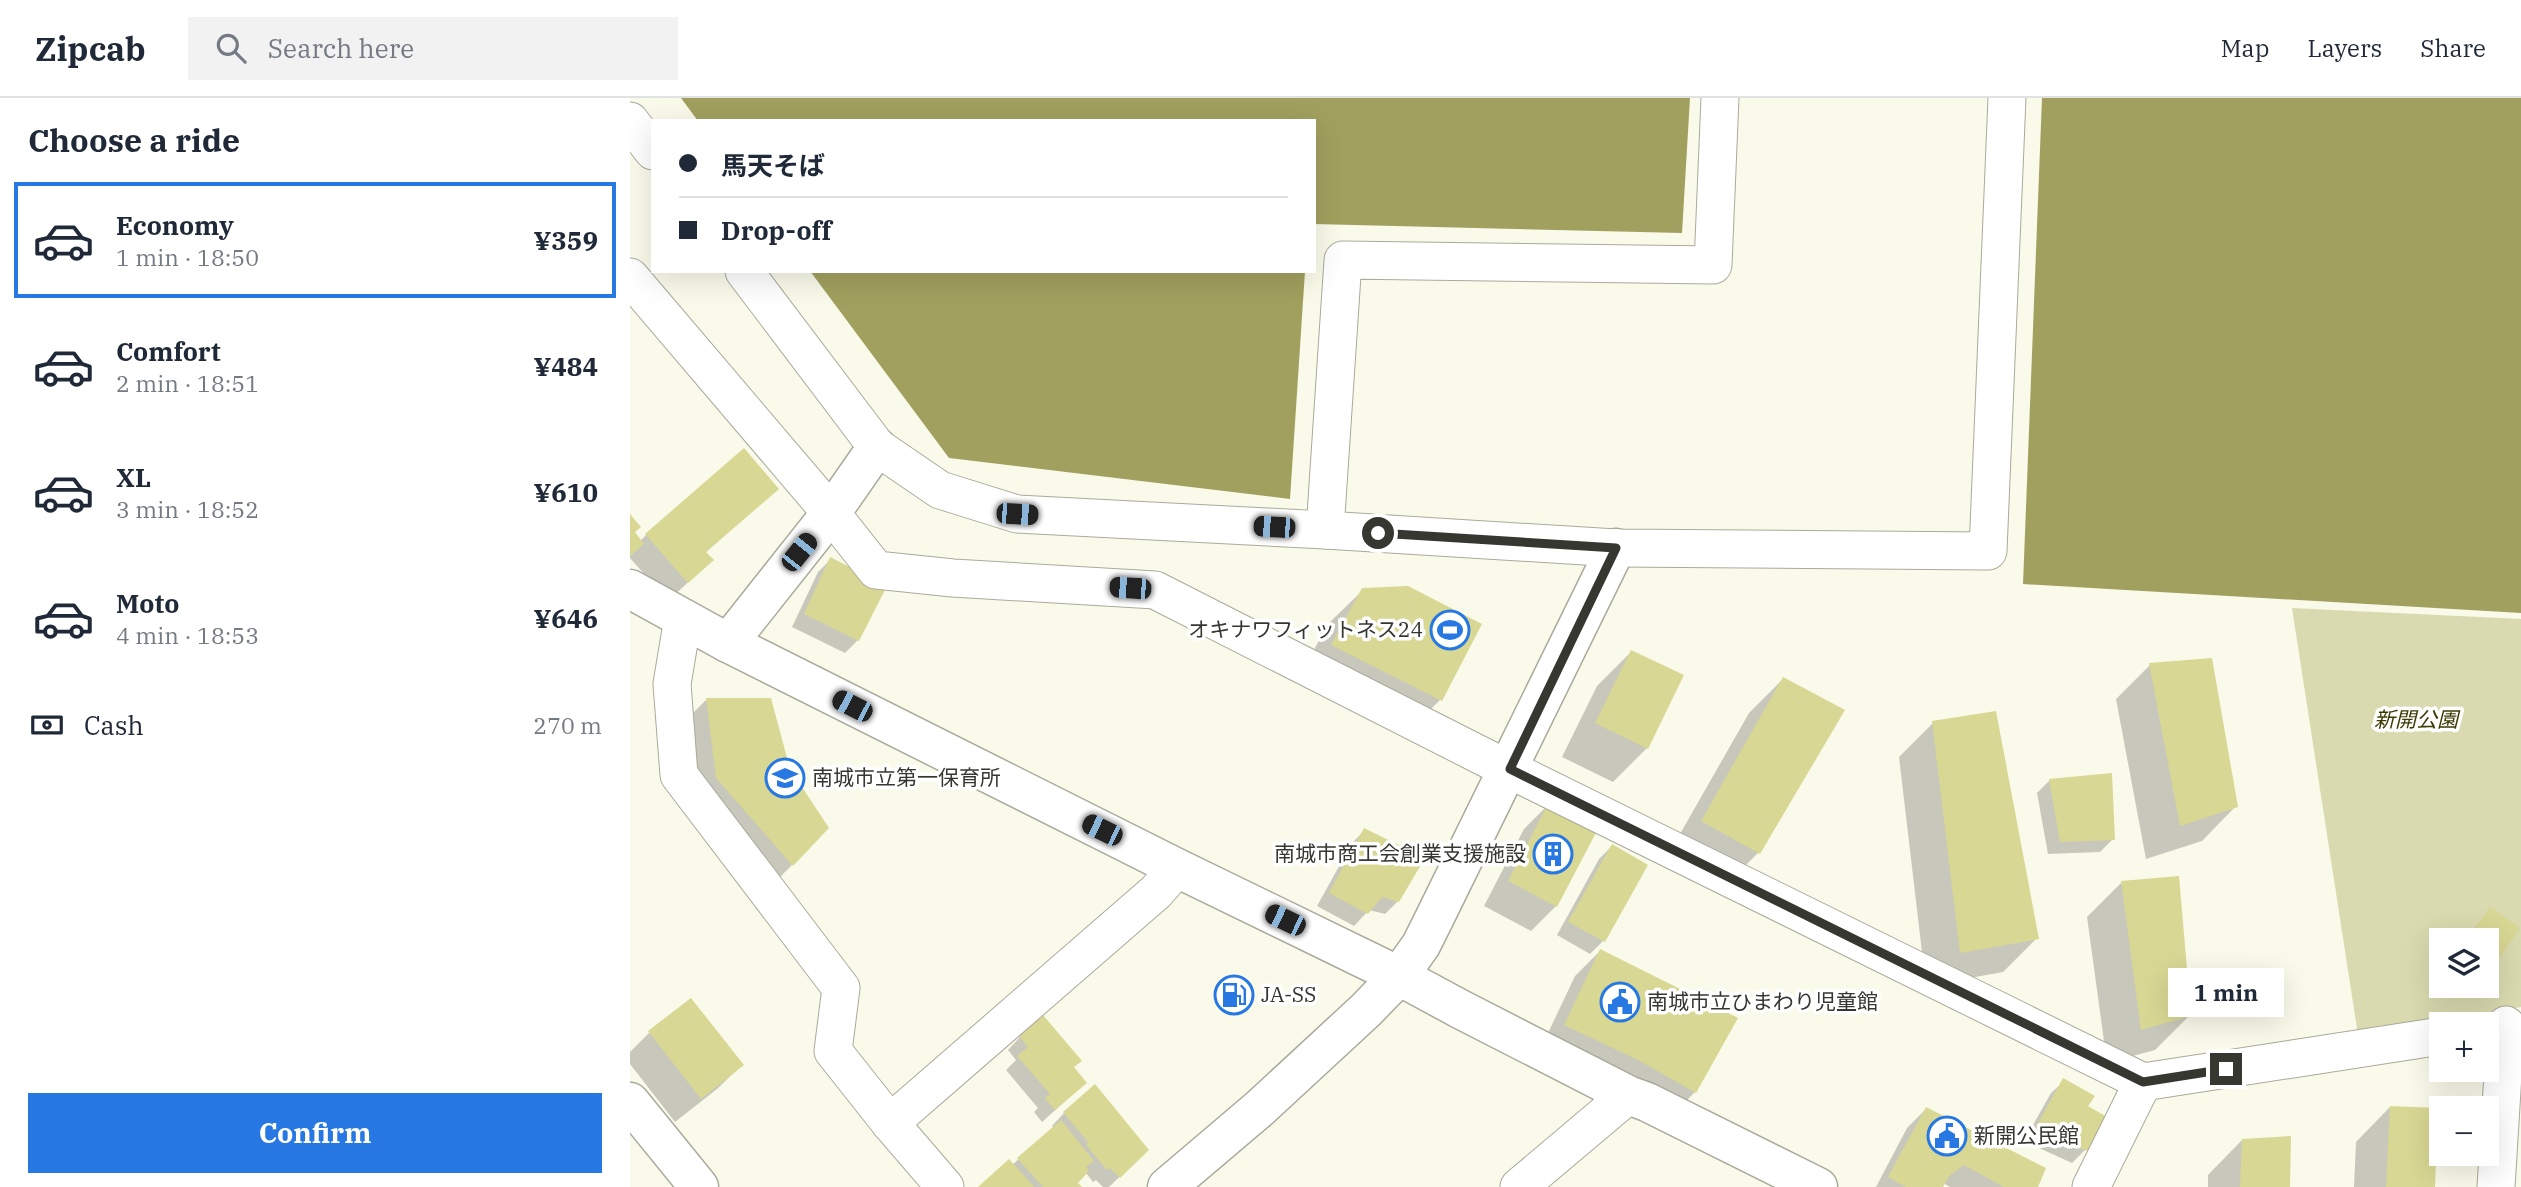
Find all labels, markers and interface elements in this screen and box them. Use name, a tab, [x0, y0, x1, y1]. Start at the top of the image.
search box	[188, 17, 678, 80]
text: Zipcab	[35, 27, 146, 70]
icon: search	[212, 29, 250, 67]
text: Search here	[268, 31, 414, 65]
text: Map	[2221, 32, 2269, 64]
text: Layers	[2307, 32, 2382, 64]
text: Share	[2420, 32, 2486, 64]
text: Choose a ride	[28, 119, 240, 161]
text: 馬天そば	[721, 148, 825, 182]
text: Economy	[116, 208, 234, 242]
icon: car	[32, 209, 95, 272]
text: Drop-off	[721, 213, 832, 247]
text: ¥359	[533, 223, 598, 257]
text: 1 min · 18:50	[116, 242, 259, 272]
text: Comfort	[116, 334, 221, 368]
icon: car	[32, 335, 95, 398]
text: ¥484	[533, 349, 598, 383]
text: 2 min · 18:51	[116, 368, 259, 398]
text: XL	[116, 460, 151, 494]
icon: car	[32, 461, 95, 524]
text: ¥610	[533, 475, 598, 509]
text: 3 min · 18:52	[116, 494, 259, 524]
car	[996, 502, 1039, 526]
car	[1253, 515, 1296, 539]
route start	[1362, 517, 1394, 549]
car	[778, 529, 821, 575]
car	[1109, 576, 1152, 600]
text: Moto	[116, 586, 179, 620]
icon: car	[32, 587, 95, 650]
text: ¥646	[533, 601, 598, 635]
sports icon: オキナワフィットネス24	[1429, 609, 1471, 651]
place label: オキナワフィットネス24	[1188, 615, 1423, 643]
text: 4 min · 18:53	[116, 620, 259, 650]
car	[829, 687, 876, 725]
park label: 新開公園	[2374, 705, 2461, 733]
icon: cash	[28, 706, 66, 744]
text: Cash	[84, 708, 144, 742]
text: 270 m	[533, 710, 602, 740]
school or university icon: 南城市立第一保育所	[764, 757, 806, 799]
place label: 南城市立第一保育所	[812, 763, 1001, 791]
car	[1079, 811, 1126, 849]
building icon: 南城市商工会創業支援施設	[1532, 833, 1574, 875]
place label: 南城市商工会創業支援施設	[1274, 839, 1526, 867]
car	[1262, 901, 1309, 939]
map controls	[2429, 928, 2499, 1166]
button: layers	[2429, 928, 2499, 998]
callout: 1 min	[2168, 968, 2284, 1016]
fuel station icon: JA-SS	[1213, 974, 1255, 1016]
text: 1 min	[2194, 977, 2258, 1007]
place label: JA-SS	[1261, 980, 1316, 1008]
public building icon: 南城市立ひまわり児童館	[1599, 981, 1641, 1023]
place label: 南城市立ひまわり児童館	[1647, 987, 1878, 1015]
button: +	[2429, 1012, 2499, 1082]
route end	[2210, 1053, 2242, 1085]
button: Confirm	[28, 1093, 602, 1173]
button: −	[2429, 1096, 2499, 1166]
public building icon: 新開公民館	[1926, 1115, 1968, 1157]
place label: 新開公民館	[1974, 1121, 2079, 1149]

